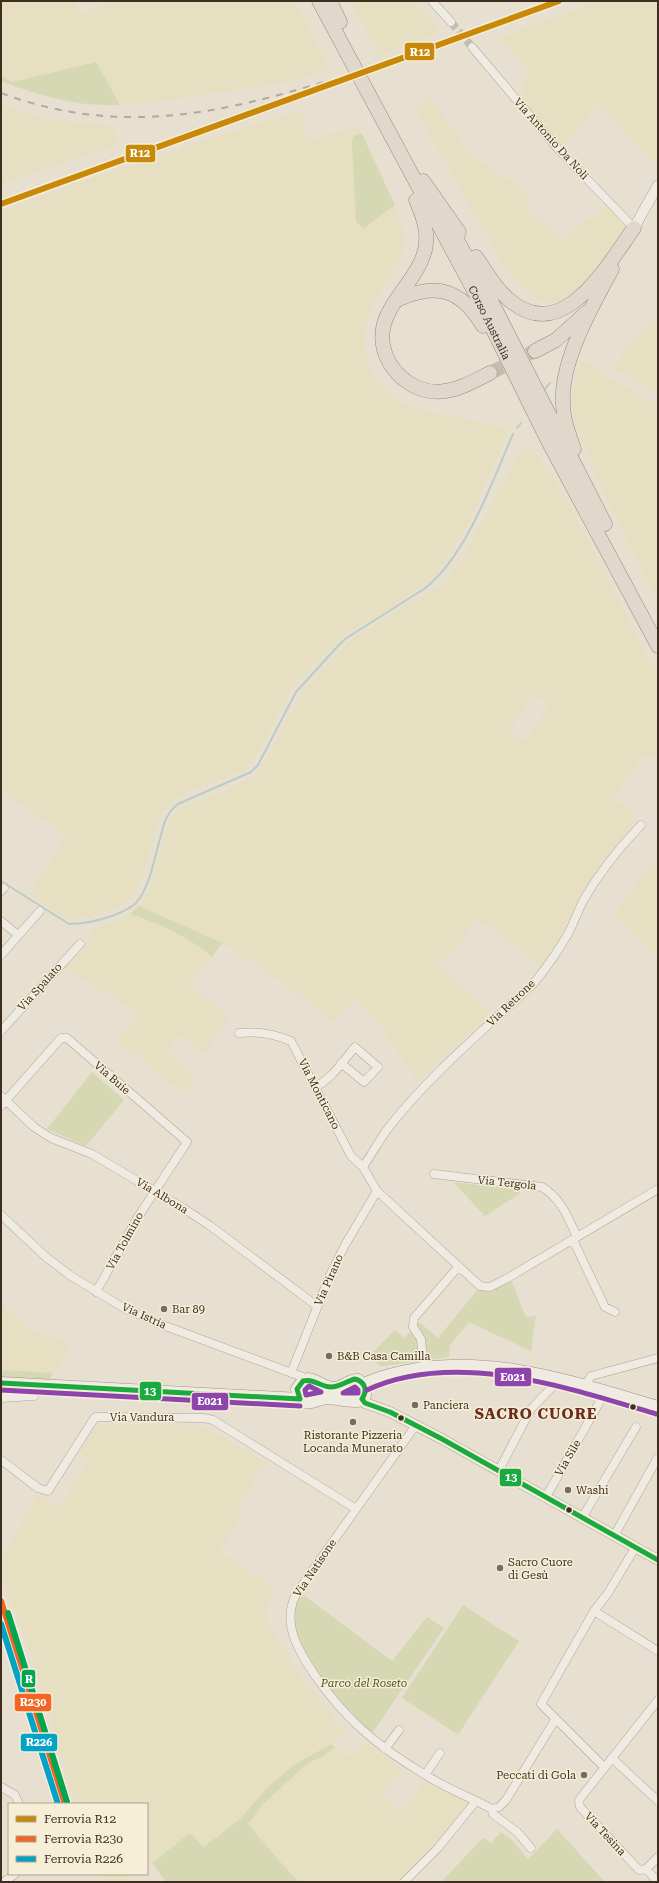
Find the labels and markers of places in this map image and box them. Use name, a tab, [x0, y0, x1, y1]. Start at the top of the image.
place label: Bar 89	[172, 1303, 205, 1316]
marker: Bar 89	[159, 1304, 169, 1314]
place label: B&B Casa Camilla	[337, 1350, 430, 1363]
marker: B&B Casa Camilla	[324, 1351, 334, 1361]
place label: Panciera	[423, 1399, 469, 1412]
marker: Panciera	[410, 1400, 420, 1410]
unlabelled marker	[628, 1402, 638, 1412]
unlabelled marker	[396, 1413, 406, 1423]
marker: Ristorante Pizzeria Locanda Munerato	[348, 1417, 358, 1427]
place label: Ristorante Pizzeria Locanda Munerato	[303, 1429, 403, 1455]
place label: Washi	[576, 1484, 609, 1497]
marker: Washi	[563, 1485, 573, 1495]
unlabelled marker	[564, 1505, 574, 1515]
place label: Sacro Cuore di Gesù	[508, 1556, 573, 1582]
marker: Sacro Cuore di Gesù	[495, 1563, 505, 1573]
place label: Peccati di Gola	[496, 1769, 576, 1782]
marker: Peccati di Gola	[579, 1770, 589, 1780]

